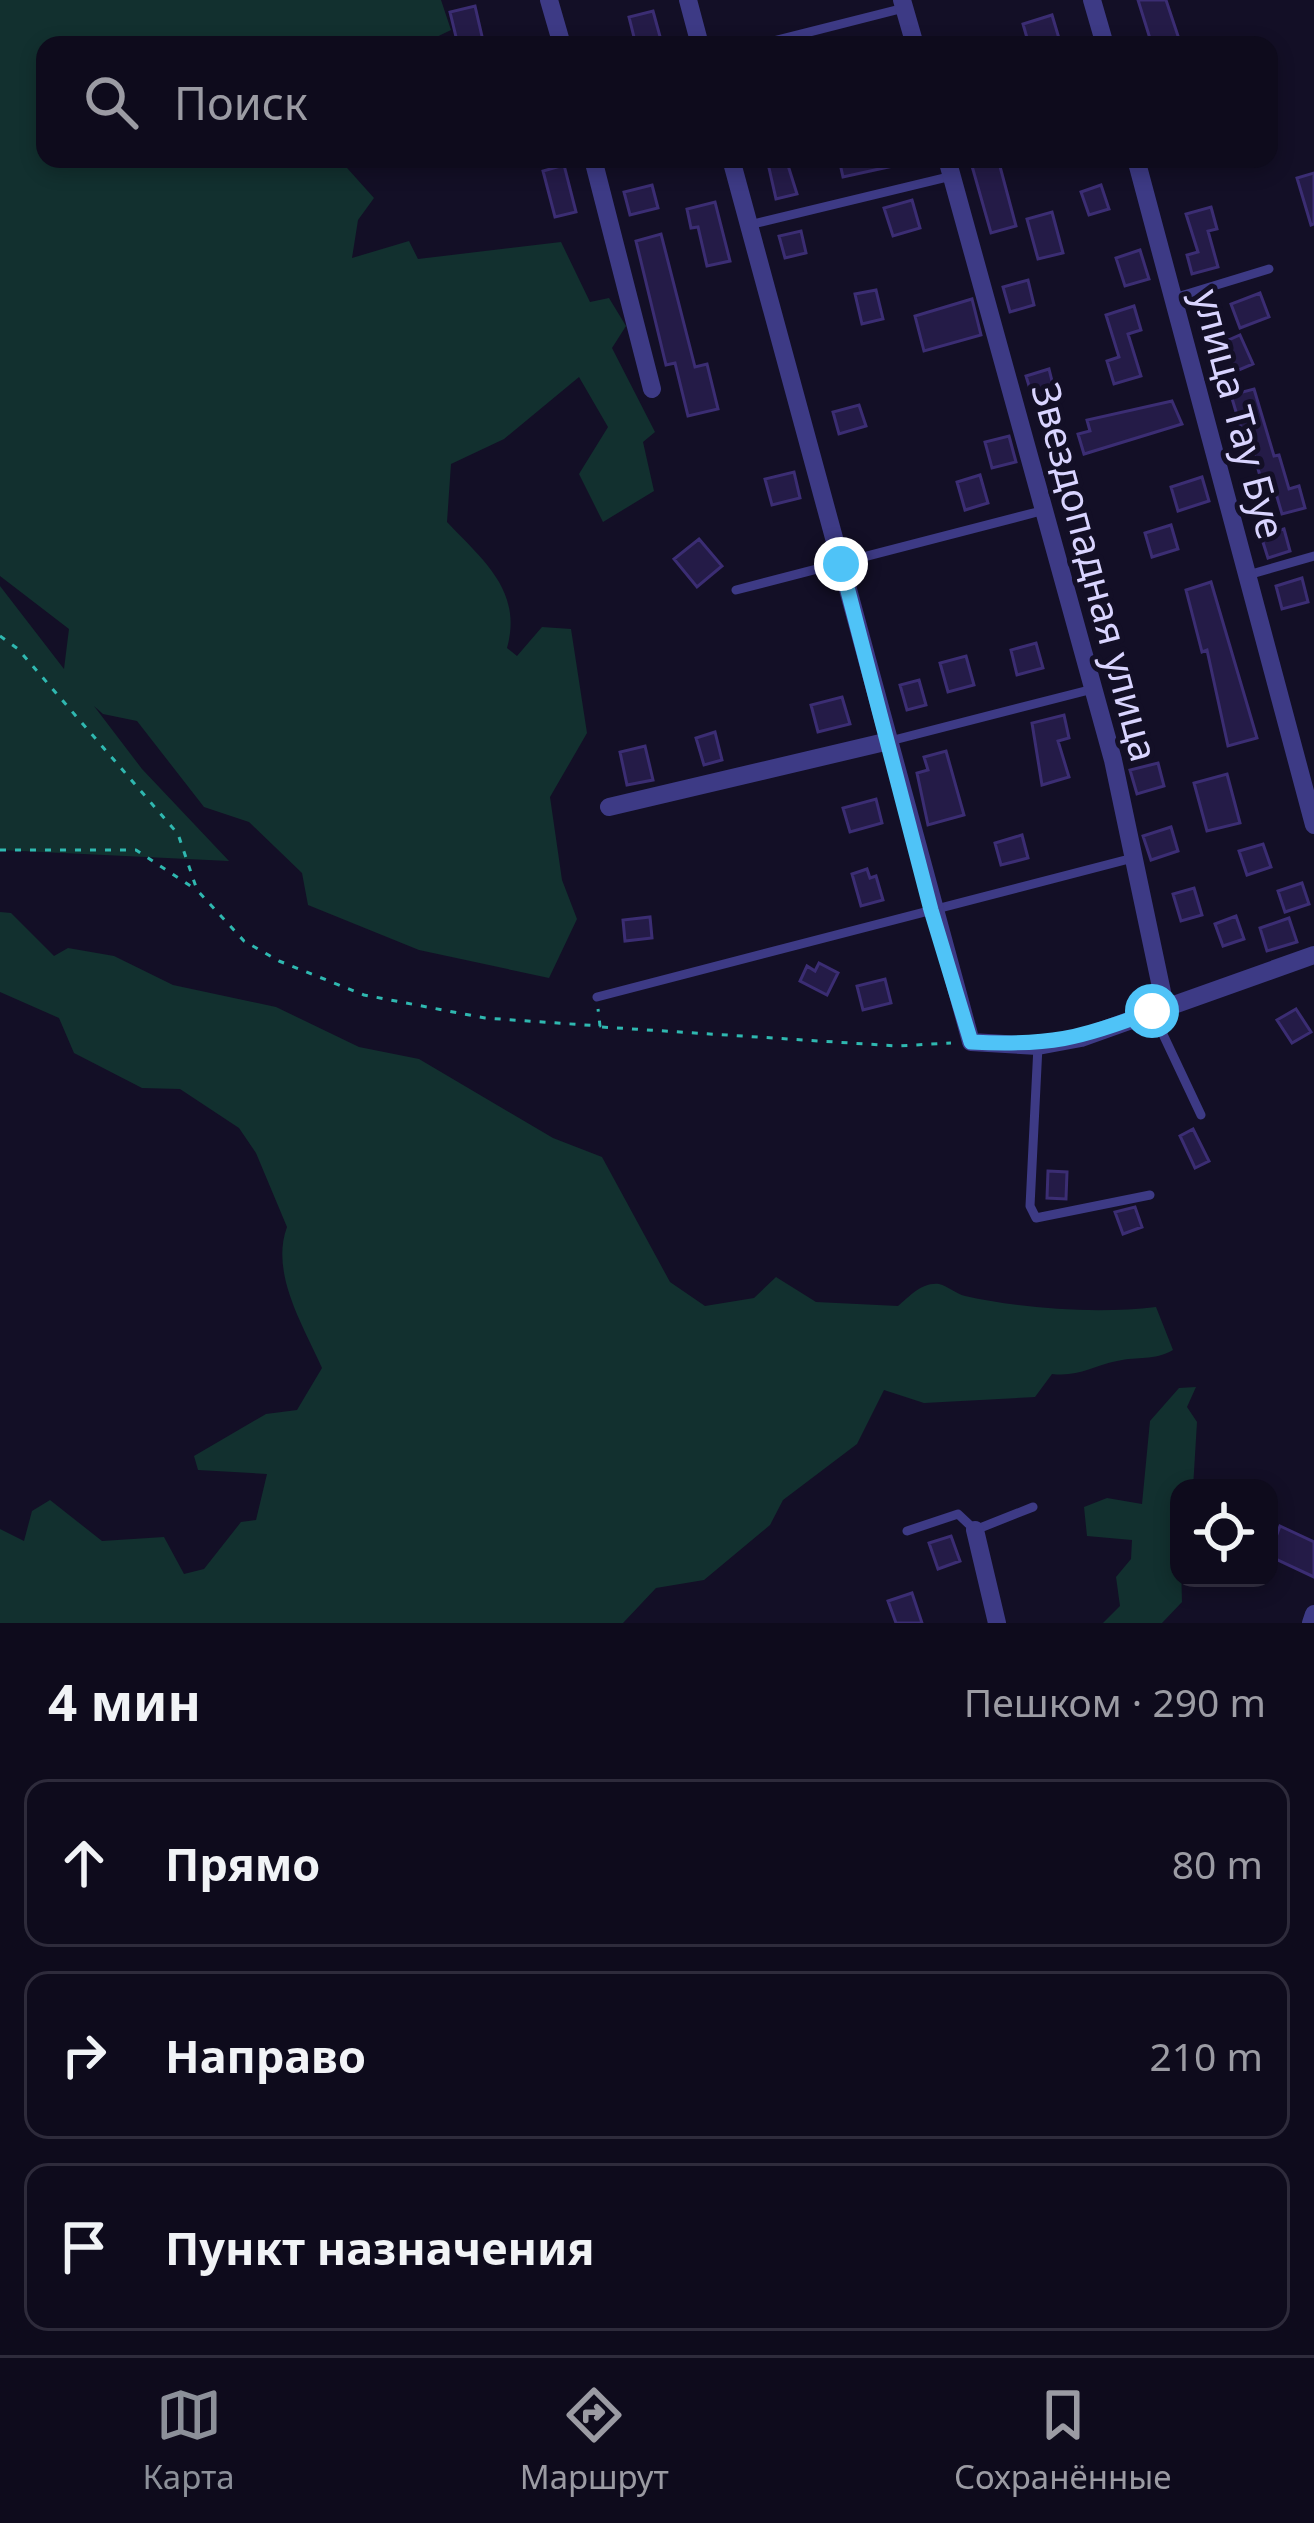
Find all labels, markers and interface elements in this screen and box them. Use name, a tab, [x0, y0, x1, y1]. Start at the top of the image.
search box	[36, 36, 1278, 168]
icon: search	[78, 69, 144, 135]
text: Поиск	[174, 72, 308, 133]
street label: улица Тау Буе	[1182, 283, 1299, 544]
street label: Звездопадная улица	[1020, 377, 1172, 767]
route end	[814, 537, 868, 591]
route start	[1125, 984, 1179, 1038]
map controls	[1170, 1479, 1278, 1587]
button: locate	[1170, 1479, 1278, 1587]
text: 4 мин	[48, 1666, 201, 1736]
text: Пешком · 290 m	[964, 1675, 1266, 1728]
icon: ahead	[51, 1830, 117, 1896]
text: Прямо	[165, 1833, 320, 1894]
text: 80 m	[1172, 1837, 1263, 1890]
icon: right	[51, 2022, 117, 2088]
text: Направо	[165, 2025, 366, 2086]
text: 210 m	[1149, 2029, 1263, 2082]
icon: arrive	[51, 2214, 117, 2280]
text: Пункт назначения	[165, 2217, 595, 2278]
tab: Карта	[143, 2382, 235, 2499]
tab: Маршрут	[520, 2382, 669, 2499]
tab: Сохранённые	[954, 2382, 1171, 2499]

